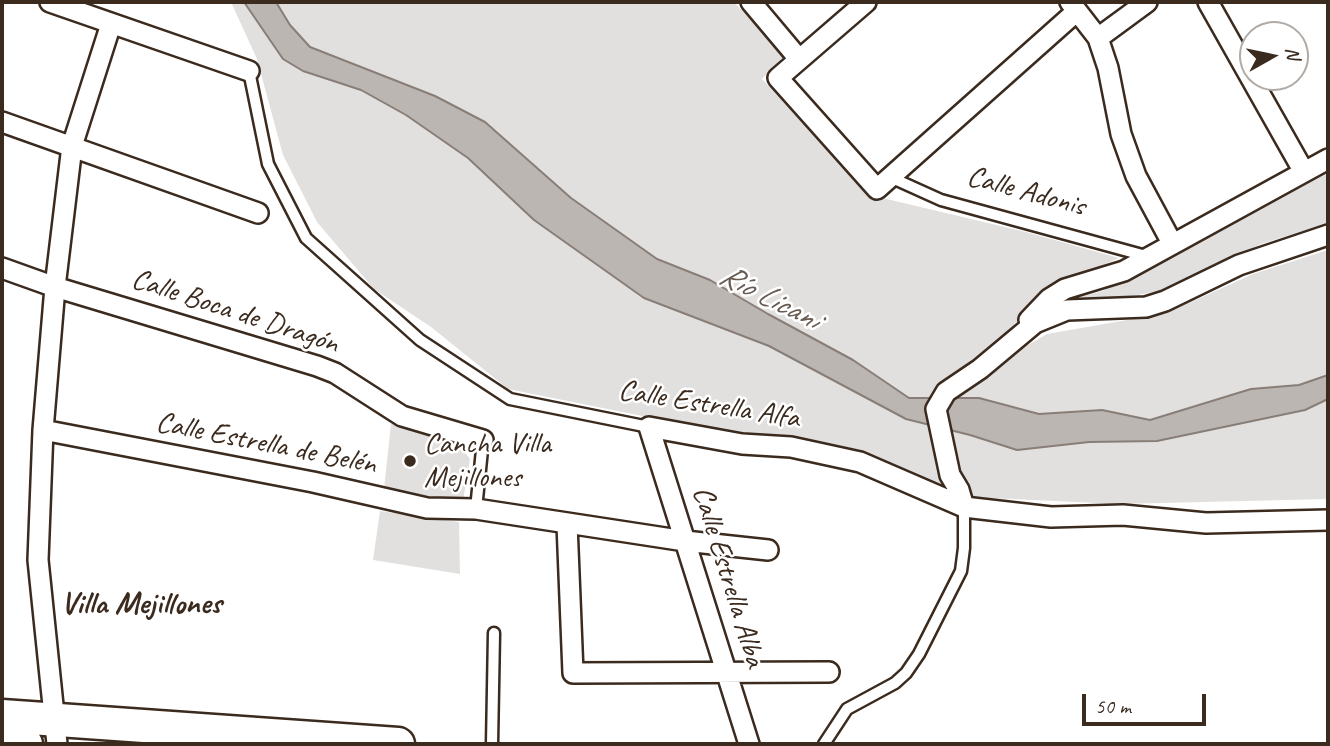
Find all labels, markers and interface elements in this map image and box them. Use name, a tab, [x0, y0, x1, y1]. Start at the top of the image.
north arrow	[1239, 21, 1309, 91]
text: N	[1280, 45, 1306, 61]
street label: Calle Adonis	[963, 159, 1089, 225]
water label: Río Licani	[713, 257, 825, 339]
street label: Calle Boca de Dragón	[127, 262, 343, 362]
street label: Calle Estrella Alfa	[616, 373, 802, 437]
street label: Calle Estrella de Belén	[153, 405, 379, 483]
place label: Cancha Villa Mejillones	[424, 426, 551, 496]
marker: Cancha Villa Mejillones	[402, 453, 418, 469]
street label: Calle Estrella Alba	[683, 482, 773, 672]
district label: Villa Mejillones	[61, 586, 221, 624]
scale bar	[1085, 680, 1209, 724]
text: 50 m	[1095, 693, 1131, 719]

